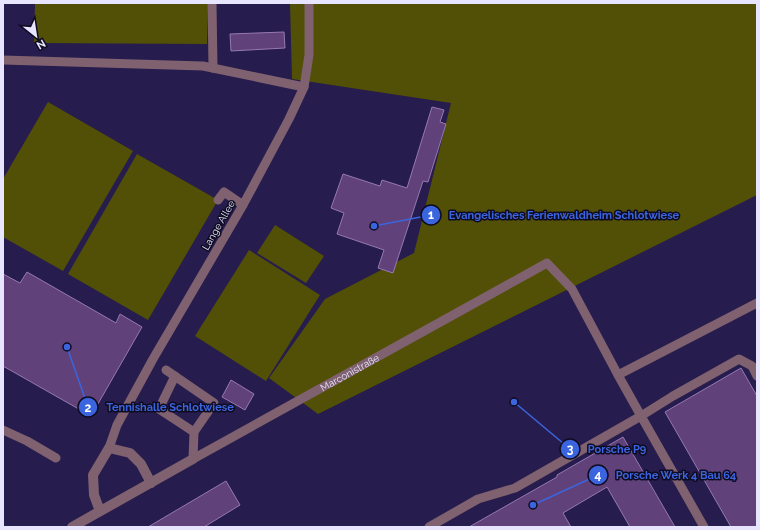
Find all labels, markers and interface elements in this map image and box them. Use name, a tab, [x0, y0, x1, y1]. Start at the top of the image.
north arrow	[16, 16, 56, 56]
text: N	[34, 36, 48, 52]
street label: Lange Allee	[200, 198, 237, 252]
callout: Evangelisches Ferienwaldheim Schlotwiese	[421, 204, 687, 227]
text: 1	[428, 208, 434, 222]
text: Evangelisches Ferienwaldheim Schlotwiese	[449, 209, 680, 222]
street label: Marconistraße	[319, 352, 381, 393]
callout: Tennishalle Schlotwiese	[78, 396, 242, 419]
text: 2	[85, 401, 92, 415]
text: Tennishalle Schlotwiese	[106, 401, 234, 414]
callout: Porsche P9	[560, 437, 654, 460]
text: 3	[567, 442, 574, 456]
text: Porsche P9	[588, 443, 647, 456]
callout: Porsche Werk 4 Bau 64	[588, 464, 745, 487]
text: 4	[595, 468, 602, 482]
text: Porsche Werk 4 Bau 64	[616, 469, 736, 482]

